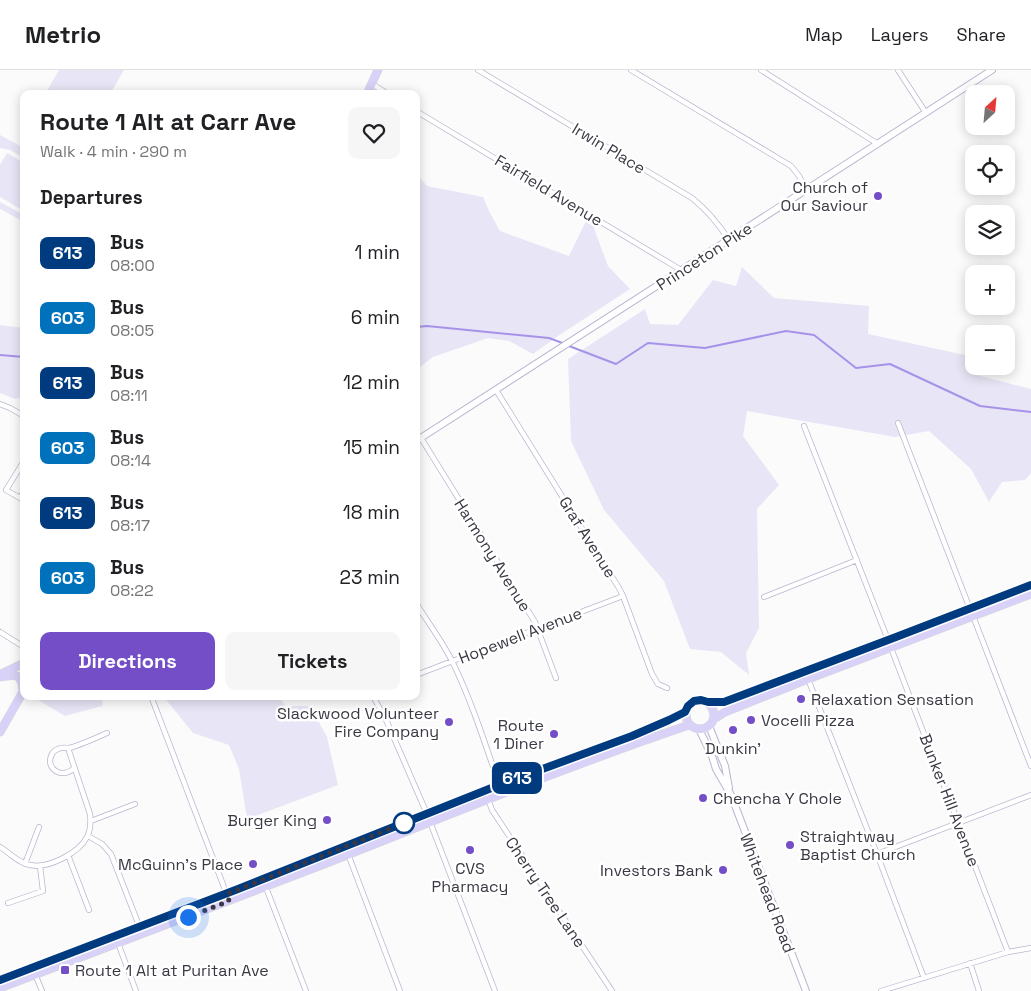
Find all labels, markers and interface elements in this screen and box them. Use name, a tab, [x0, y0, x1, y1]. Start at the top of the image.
text: Metrio	[25, 19, 101, 50]
text: Map	[805, 23, 843, 46]
text: Layers	[871, 23, 928, 46]
text: Share	[956, 23, 1006, 46]
north arrow	[965, 85, 1015, 135]
map controls	[965, 85, 1015, 375]
text: Route 1 Alt at Carr Ave	[40, 106, 296, 137]
button: heart	[348, 107, 400, 159]
street label: Irwin Place	[568, 118, 649, 179]
text: Walk · 4 min · 290 m	[40, 141, 187, 162]
button: locate	[965, 145, 1015, 195]
street label: Fairfield Avenue	[491, 150, 607, 231]
place label: Church of Our Saviour	[781, 177, 868, 216]
text: Departures	[40, 185, 143, 210]
marker: Church of Our Saviour	[872, 190, 884, 202]
button: layers	[965, 205, 1015, 255]
street label: Princeton Pike	[652, 218, 756, 295]
text: Bus	[110, 230, 144, 255]
text: 1 min	[355, 240, 400, 265]
text: 613	[52, 241, 83, 264]
text: 08:00	[110, 255, 155, 276]
button: +	[965, 265, 1015, 315]
text: Bus	[110, 295, 144, 320]
text: 6 min	[351, 305, 400, 330]
text: 603	[51, 306, 84, 329]
text: 08:05	[110, 320, 154, 341]
button: −	[965, 325, 1015, 375]
text: Bus	[110, 360, 144, 385]
text: 12 min	[343, 370, 400, 395]
text: 613	[52, 371, 83, 394]
text: 08:11	[110, 385, 148, 406]
text: Bus	[110, 425, 144, 450]
text: 15 min	[343, 435, 400, 460]
text: 603	[51, 436, 84, 459]
text: 08:14	[110, 450, 151, 471]
text: Bus	[110, 490, 144, 515]
street label: Graf Avenue	[554, 492, 621, 582]
street label: Harmony Avenue	[449, 495, 536, 616]
text: 18 min	[343, 500, 400, 525]
text: 613	[52, 501, 83, 524]
text: 08:17	[110, 515, 150, 536]
text: Bus	[110, 555, 144, 580]
text: 23 min	[340, 565, 400, 590]
text: 603	[51, 566, 84, 589]
text: 08:22	[110, 580, 154, 601]
street label: Hopewell Avenue	[456, 602, 585, 669]
button: Directions	[40, 632, 215, 690]
button: Tickets	[225, 632, 400, 690]
place label: Relaxation Sensation	[811, 689, 974, 710]
marker: Relaxation Sensation	[795, 693, 807, 705]
place label: Slackwood Volunteer Fire Company	[277, 703, 439, 742]
place label: Vocelli Pizza	[761, 710, 854, 731]
marker: Vocelli Pizza	[745, 714, 757, 726]
place label: Route 1 Diner	[493, 715, 544, 754]
marker: Slackwood Volunteer Fire Company	[443, 716, 455, 728]
marker: Dunkin'	[727, 724, 739, 736]
marker: Route 1 Diner	[548, 728, 560, 740]
street label: Bunker Hill Avenue	[915, 731, 985, 870]
place label: Dunkin'	[705, 738, 761, 759]
line badge: 613	[488, 762, 546, 794]
text: 613	[502, 766, 532, 789]
place label: Chencha Y Chole	[713, 788, 842, 809]
marker: Chencha Y Chole	[697, 792, 709, 804]
place label: Burger King	[227, 810, 317, 831]
unlabelled marker	[393, 812, 415, 834]
marker: Burger King	[321, 814, 333, 826]
place label: Straightway Baptist Church	[800, 826, 916, 865]
street label: Whitehead Road	[735, 830, 800, 956]
street label: Cherry Tree Lane	[501, 833, 590, 952]
marker: Straightway Baptist Church	[784, 839, 796, 851]
marker: CVS Pharmacy	[464, 844, 476, 856]
place label: McGuinn's Place	[118, 854, 243, 875]
marker: McGuinn's Place	[247, 858, 259, 870]
place label: CVS Pharmacy	[432, 858, 508, 897]
place label: Investors Bank	[600, 860, 713, 881]
marker: Investors Bank	[717, 864, 729, 876]
your location	[176, 905, 201, 930]
place label: Route 1 Alt at Puritan Ave	[75, 960, 269, 981]
marker: Route 1 Alt at Puritan Ave	[59, 964, 71, 976]

